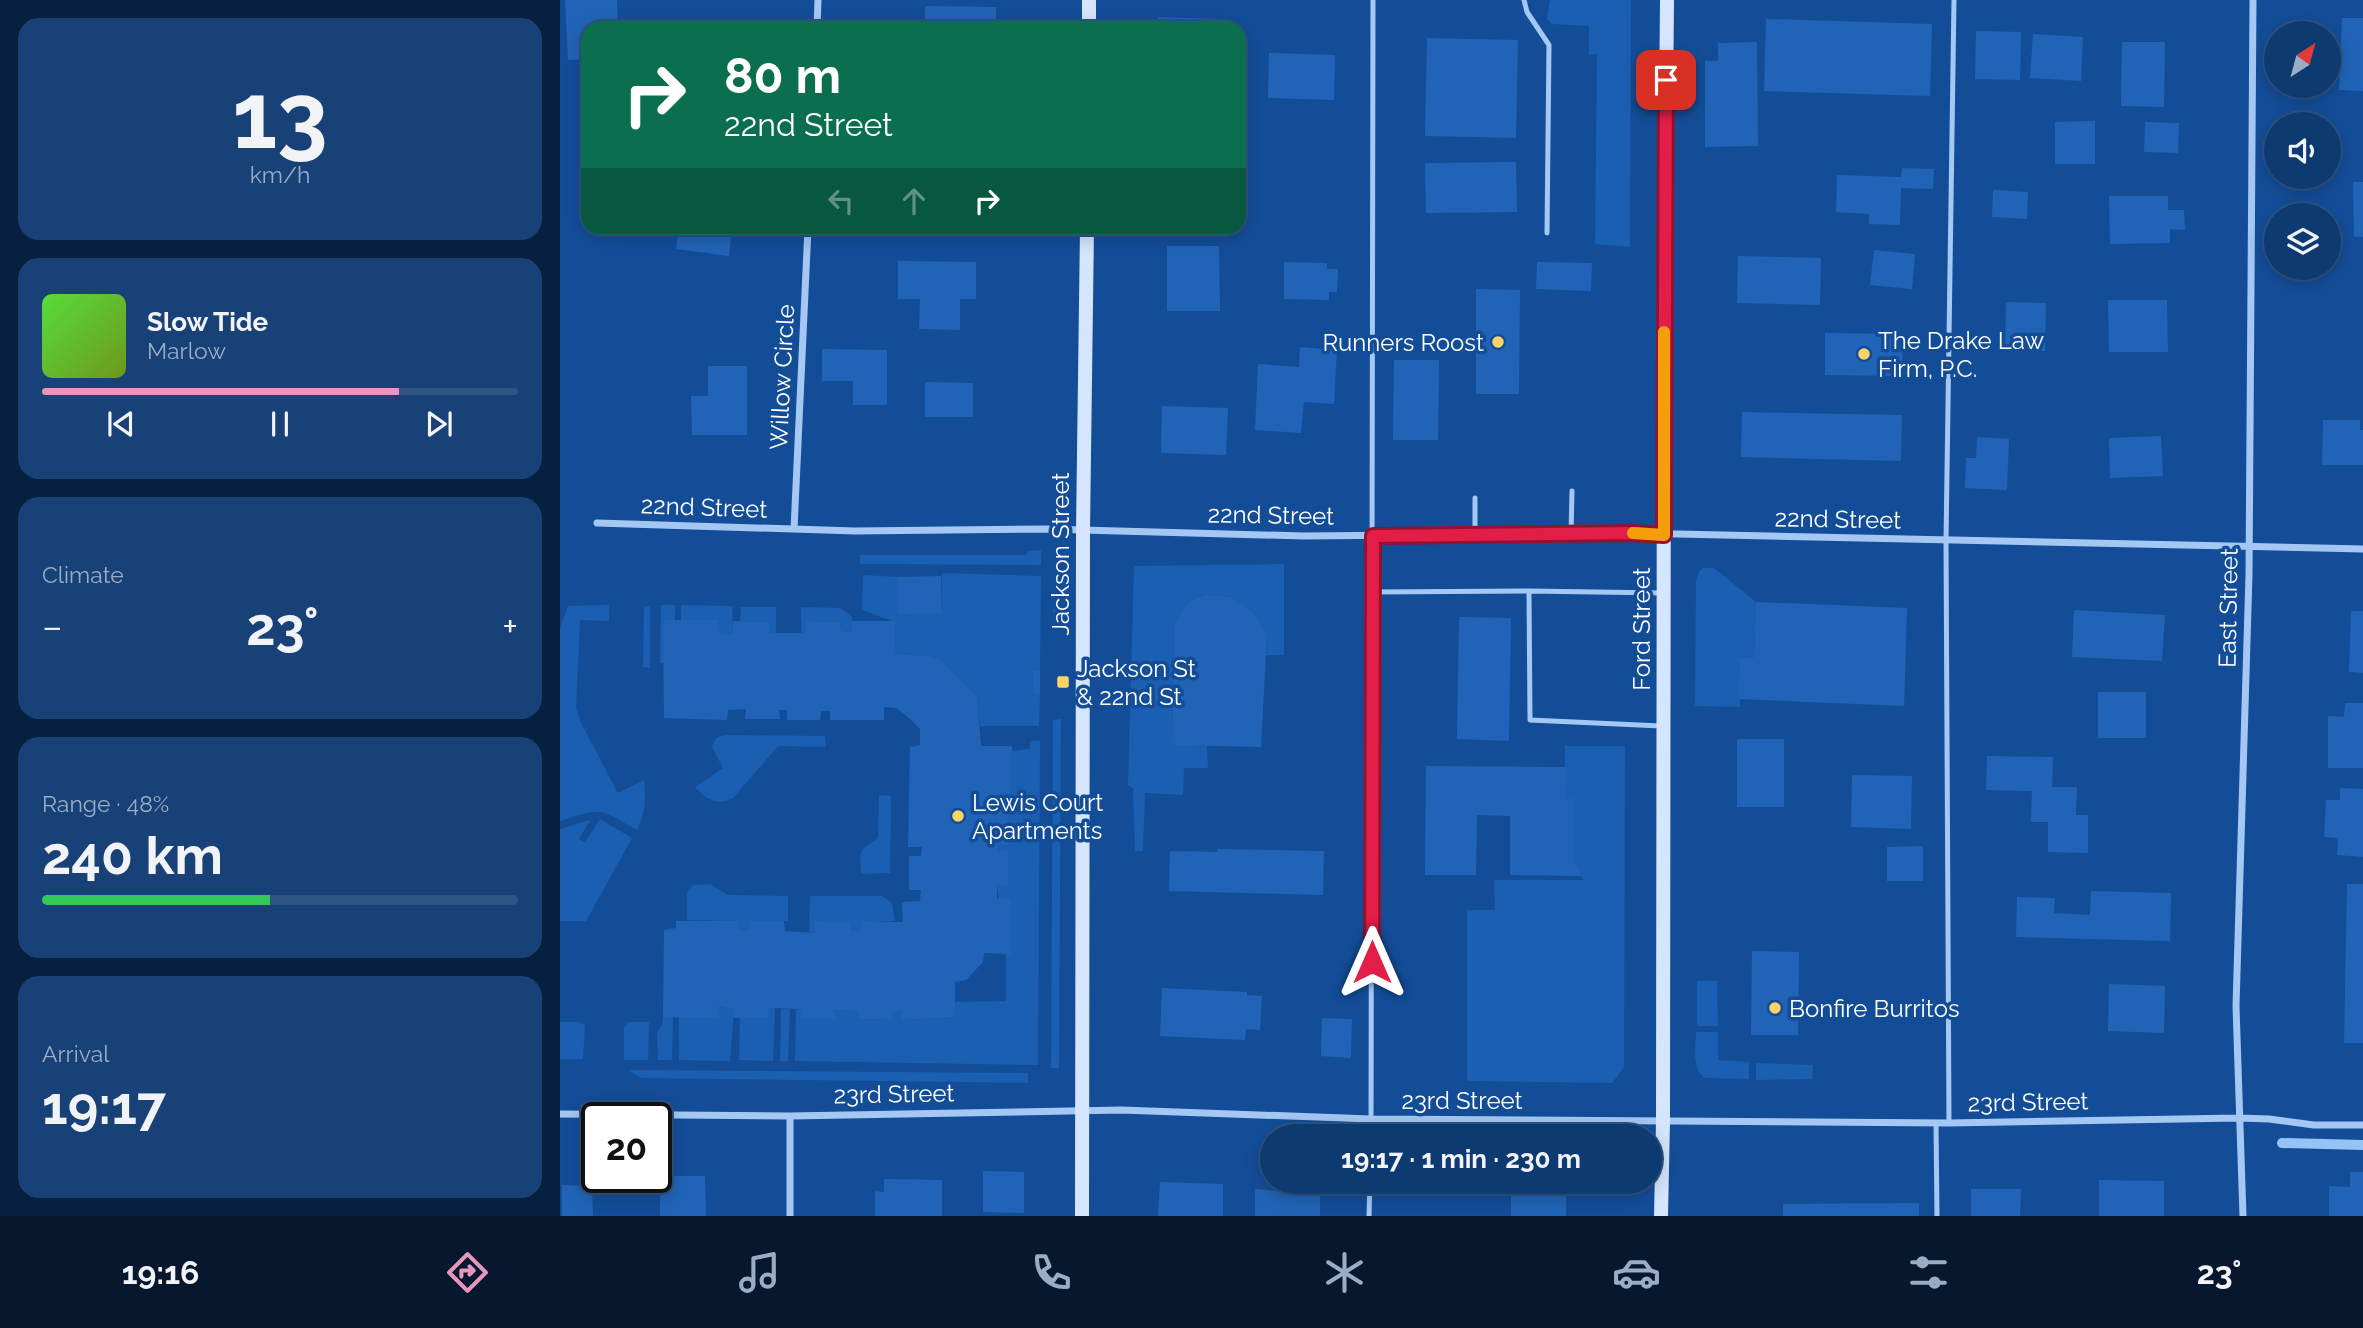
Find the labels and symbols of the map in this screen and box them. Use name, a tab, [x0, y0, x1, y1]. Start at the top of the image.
north arrow	[2264, 21, 2342, 98]
pin	[1636, 50, 1696, 110]
street label: Willow Circle	[764, 303, 800, 451]
place label: The Drake Law Firm, P.C.	[1878, 326, 2044, 383]
place label: Runners Roost	[1323, 328, 1484, 357]
marker: Runners Roost	[1490, 334, 1506, 350]
marker: The Drake Law Firm, P.C.	[1856, 346, 1872, 362]
street label: Jackson Street	[1046, 473, 1075, 635]
street label: 22nd Street	[640, 490, 768, 524]
street label: 22nd Street	[1207, 499, 1335, 531]
street label: 22nd Street	[1774, 503, 1902, 535]
street label: East Street	[2212, 548, 2244, 668]
street label: Ford Street	[1627, 567, 1656, 691]
place label: Jackson St & 22nd St	[1077, 654, 1196, 711]
marker: Jackson St & 22nd St	[1055, 674, 1071, 690]
place label: Lewis Court Apartments	[972, 788, 1103, 845]
marker: Lewis Court Apartments	[950, 808, 966, 824]
position arrow	[1335, 925, 1409, 999]
place label: Bonfire Burritos	[1789, 994, 1960, 1023]
marker: Bonfire Burritos	[1767, 1000, 1783, 1016]
street label: 23rd Street	[833, 1078, 955, 1110]
street label: 23rd Street	[1402, 1086, 1523, 1115]
street label: 23rd Street	[1967, 1086, 2089, 1118]
speed limit sign: 20	[581, 1102, 672, 1193]

